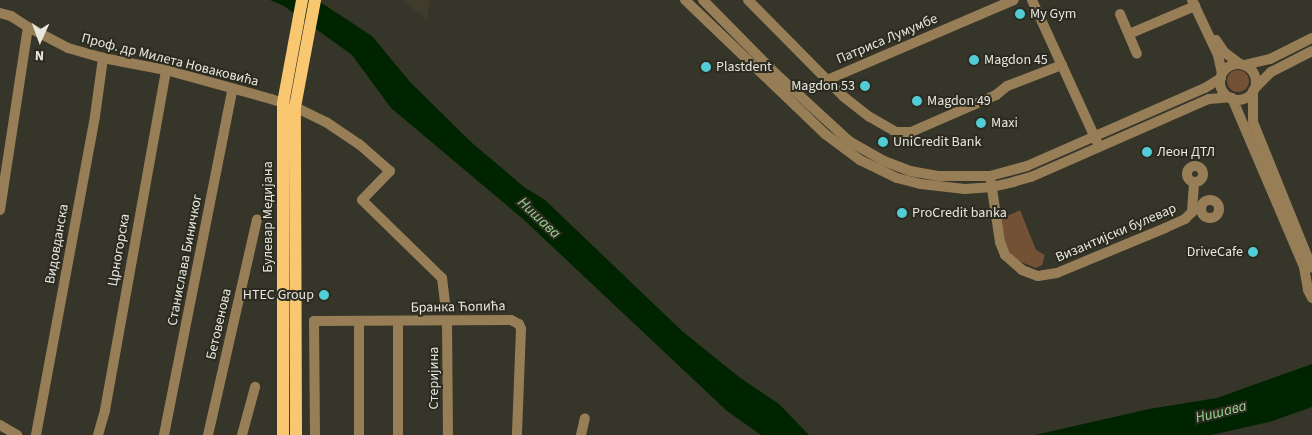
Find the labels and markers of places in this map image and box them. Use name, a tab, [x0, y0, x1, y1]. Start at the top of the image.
place label: My Gym	[1030, 6, 1076, 22]
marker: My Gym	[1014, 8, 1026, 20]
place label: Magdon 45	[984, 52, 1048, 68]
marker: Magdon 45	[968, 54, 980, 66]
place label: Plastdent	[716, 59, 772, 75]
marker: Plastdent	[700, 61, 712, 73]
place label: Magdon 53	[791, 78, 855, 94]
marker: Magdon 53	[859, 80, 871, 92]
place label: Magdon 49	[927, 93, 991, 109]
marker: Magdon 49	[911, 95, 923, 107]
place label: Maxi	[991, 115, 1018, 131]
marker: Maxi	[975, 117, 987, 129]
place label: UniCredit Bank	[893, 134, 981, 150]
marker: UniCredit Bank	[877, 136, 889, 148]
place label: Леон ДТЛ	[1157, 144, 1215, 160]
marker: Леон ДТЛ	[1141, 146, 1153, 158]
place label: ProCredit banka	[912, 205, 1007, 221]
marker: ProCredit banka	[896, 207, 908, 219]
place label: DriveCafe	[1187, 244, 1243, 260]
marker: DriveCafe	[1247, 246, 1259, 258]
place label: HTEC Group	[243, 287, 314, 303]
marker: HTEC Group	[318, 289, 330, 301]

